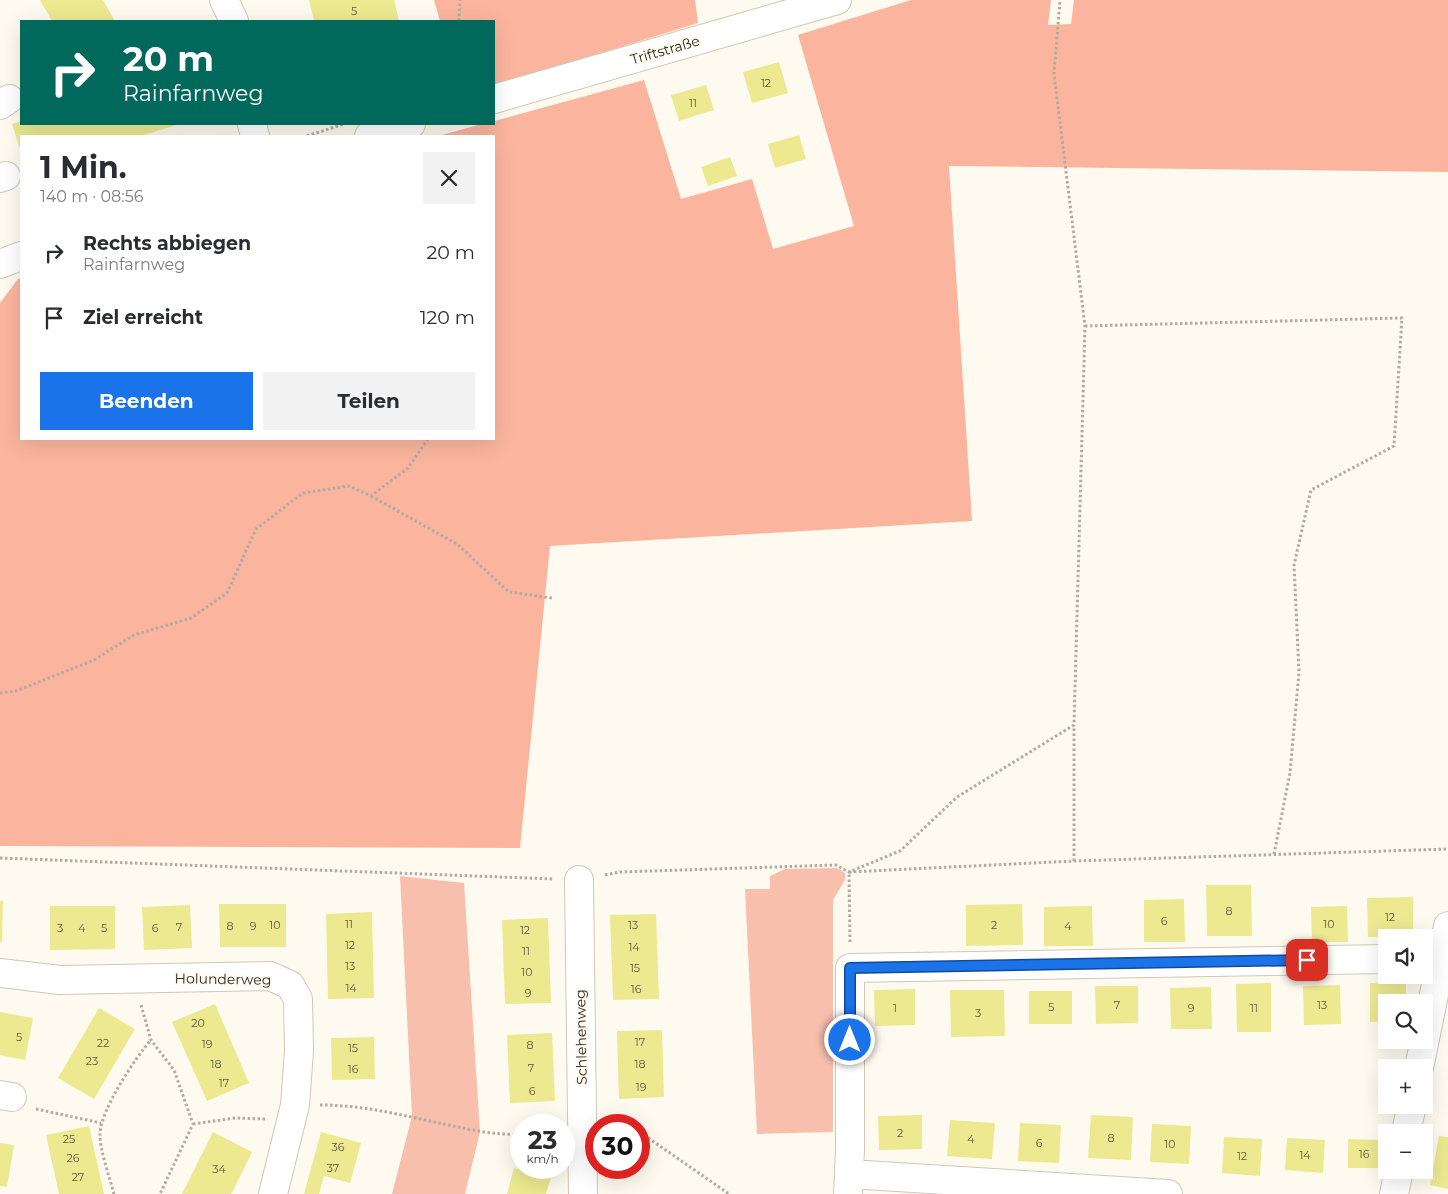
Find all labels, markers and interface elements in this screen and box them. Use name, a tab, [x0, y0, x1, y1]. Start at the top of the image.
house number: 5	[351, 4, 357, 18]
street label: Triftstraße	[628, 32, 702, 68]
text: 20 m	[123, 37, 214, 80]
icon: right	[40, 40, 105, 105]
house number: 12	[761, 76, 771, 90]
text: Rainfarnweg	[123, 80, 263, 107]
house number: 11	[689, 96, 697, 110]
text: 1 Min.	[40, 149, 127, 186]
button: close	[423, 152, 475, 204]
text: 140 m · 08:56	[40, 187, 144, 206]
text: Rechts abbiegen	[83, 232, 251, 255]
icon: right	[40, 239, 68, 267]
text: 20 m	[427, 241, 475, 264]
text: Rainfarnweg	[83, 255, 185, 274]
icon: arrive	[40, 304, 68, 332]
text: Ziel erreicht	[83, 306, 203, 329]
text: 120 m	[420, 306, 475, 329]
button: Beenden	[40, 372, 253, 430]
button: Teilen	[263, 372, 475, 430]
house number: 8	[1225, 904, 1233, 918]
house number: 12	[1385, 910, 1395, 924]
house number: 6	[1161, 914, 1168, 928]
house number: 11	[345, 917, 353, 931]
house number: 10	[1323, 917, 1335, 931]
house number: 10	[269, 918, 281, 932]
house number: 13	[628, 918, 638, 932]
house number: 2	[991, 918, 997, 932]
house number: 8	[226, 919, 234, 933]
house number: 9	[250, 919, 257, 933]
house number: 4	[1064, 919, 1072, 933]
house number: 7	[176, 920, 182, 934]
house number: 3	[57, 921, 63, 935]
house number: 4	[78, 921, 86, 935]
house number: 5	[101, 921, 107, 935]
house number: 6	[152, 921, 159, 935]
house number: 12	[520, 923, 530, 937]
map controls	[1378, 929, 1433, 1179]
button: sound	[1378, 929, 1433, 984]
house number: 12	[345, 938, 355, 952]
pin	[1286, 939, 1328, 981]
house number: 14	[628, 940, 640, 954]
house number: 11	[522, 944, 530, 958]
icon: arrive	[1293, 946, 1321, 974]
house number: 13	[345, 959, 355, 973]
house number: 15	[630, 961, 640, 975]
house number: 10	[521, 965, 533, 979]
street label: Holunderweg	[174, 969, 272, 989]
house number: 14	[345, 981, 357, 995]
house number: 16	[631, 982, 642, 996]
house number: 9	[525, 986, 532, 1000]
street label: Schlehenweg	[571, 989, 591, 1085]
button: search	[1378, 994, 1433, 1049]
house number: 7	[1114, 998, 1120, 1012]
house number: 13	[1317, 998, 1327, 1012]
house number: 5	[1048, 1000, 1054, 1014]
house number: 1	[893, 1001, 897, 1015]
house number: 9	[1188, 1001, 1195, 1015]
house number: 11	[1250, 1001, 1258, 1015]
house number: 3	[975, 1006, 981, 1020]
position arrow	[823, 1013, 875, 1065]
house number: 20	[191, 1016, 205, 1030]
house number: 5	[16, 1030, 22, 1044]
house number: 17	[635, 1035, 645, 1049]
house number: 22	[97, 1036, 109, 1050]
house number: 19	[202, 1037, 213, 1051]
house number: 8	[526, 1038, 534, 1052]
house number: 15	[348, 1041, 358, 1055]
house number: 23	[86, 1054, 98, 1068]
house number: 18	[211, 1057, 222, 1071]
house number: 18	[635, 1057, 646, 1071]
button: +	[1378, 1059, 1433, 1114]
house number: 7	[528, 1061, 534, 1075]
house number: 16	[348, 1062, 359, 1076]
house number: 17	[219, 1076, 229, 1090]
house number: 19	[636, 1080, 647, 1094]
house number: 6	[529, 1084, 536, 1098]
speed limit sign: 30	[585, 1114, 650, 1179]
button: −	[1378, 1124, 1433, 1179]
text: 23	[528, 1125, 557, 1155]
house number: 2	[897, 1126, 903, 1140]
house number: 8	[1107, 1131, 1115, 1145]
house number: 25	[63, 1132, 75, 1146]
house number: 4	[967, 1132, 975, 1146]
house number: 6	[1036, 1136, 1043, 1150]
house number: 10	[1164, 1137, 1176, 1151]
house number: 36	[332, 1140, 345, 1154]
house number: 16	[1359, 1147, 1370, 1161]
house number: 14	[1299, 1148, 1311, 1162]
house number: 12	[1237, 1149, 1247, 1163]
house number: 26	[67, 1151, 80, 1165]
text: km/h	[526, 1151, 559, 1166]
house number: 37	[327, 1161, 339, 1175]
house number: 34	[212, 1162, 226, 1176]
house number: 27	[72, 1170, 84, 1184]

